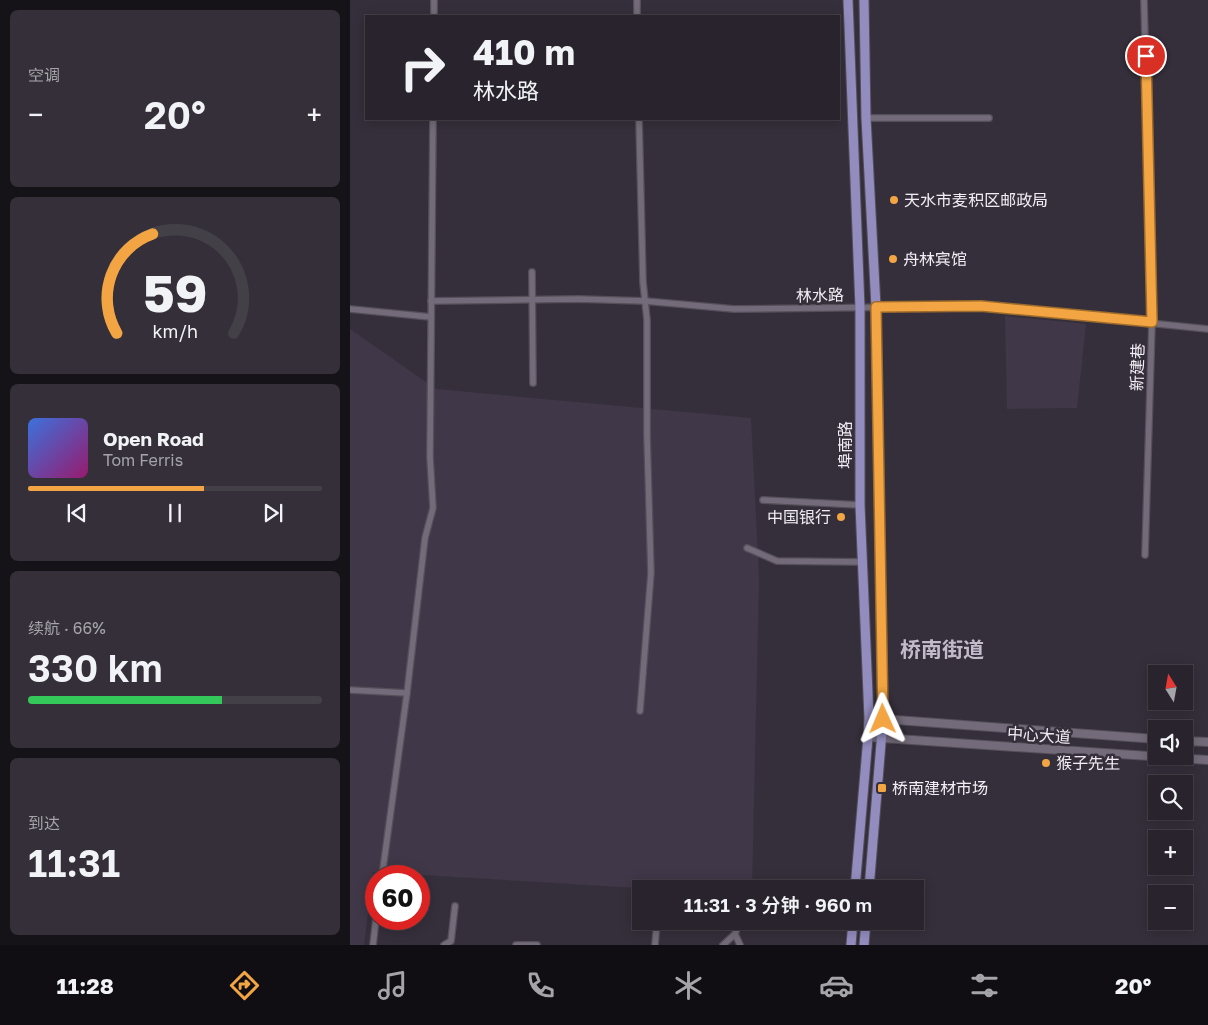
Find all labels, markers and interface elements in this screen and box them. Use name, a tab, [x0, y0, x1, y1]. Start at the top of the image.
text: 410 m	[473, 31, 575, 73]
icon: right	[390, 35, 455, 100]
pin	[1125, 35, 1167, 77]
icon: arrive	[1132, 42, 1160, 70]
text: 空调	[28, 65, 60, 85]
text: 林水路	[473, 77, 539, 104]
text: 20°	[144, 92, 206, 137]
text: −	[28, 98, 43, 131]
text: +	[307, 98, 322, 131]
place label: 天水市麦积区邮政局	[904, 190, 1048, 210]
marker: 天水市麦积区邮政局	[888, 194, 900, 206]
place label: 舟林宾馆	[903, 249, 967, 269]
marker: 舟林宾馆	[887, 253, 899, 265]
text: 59	[143, 261, 207, 323]
street label: 林水路	[796, 285, 844, 305]
text: km/h	[152, 320, 198, 342]
street label: 新建巷	[1126, 343, 1148, 391]
street label: 埠南路	[835, 421, 855, 469]
text: Open Road	[103, 427, 204, 450]
text: Tom Ferris	[103, 450, 183, 470]
icon: previous	[63, 499, 91, 527]
icon: pause	[161, 499, 189, 527]
icon: next	[259, 499, 287, 527]
place label: 中国银行	[767, 507, 831, 527]
marker: 中国银行	[835, 511, 847, 523]
text: 续航 · 66%	[28, 618, 106, 638]
district label: 桥南街道	[900, 636, 984, 662]
text: 330 km	[28, 645, 163, 690]
north arrow	[1148, 665, 1192, 710]
map controls	[1148, 665, 1193, 930]
position arrow	[856, 692, 908, 744]
button: sound	[1148, 720, 1193, 765]
street label: 中心大道	[1006, 723, 1072, 747]
place label: 猴子先生	[1056, 753, 1120, 773]
marker: 猴子先生	[1040, 757, 1052, 769]
button: search	[1148, 775, 1193, 820]
place label: 桥南建材市场	[892, 778, 988, 798]
marker: 桥南建材市场	[876, 782, 888, 794]
text: 到达	[28, 813, 60, 833]
button: +	[1148, 830, 1193, 875]
text: 11:31	[28, 840, 120, 885]
speed limit sign: 60	[365, 865, 430, 930]
button: −	[1148, 885, 1193, 930]
text: 11:31 · 3 分钟 · 960 m	[684, 893, 872, 916]
icon: directions	[227, 968, 262, 1003]
icon: music	[375, 968, 410, 1003]
icon: phone	[523, 968, 558, 1003]
icon: climate	[671, 968, 706, 1003]
icon: car	[819, 968, 854, 1003]
icon: filters	[967, 968, 1002, 1003]
text: 11:28	[57, 972, 114, 999]
text: 20°	[1115, 972, 1151, 999]

